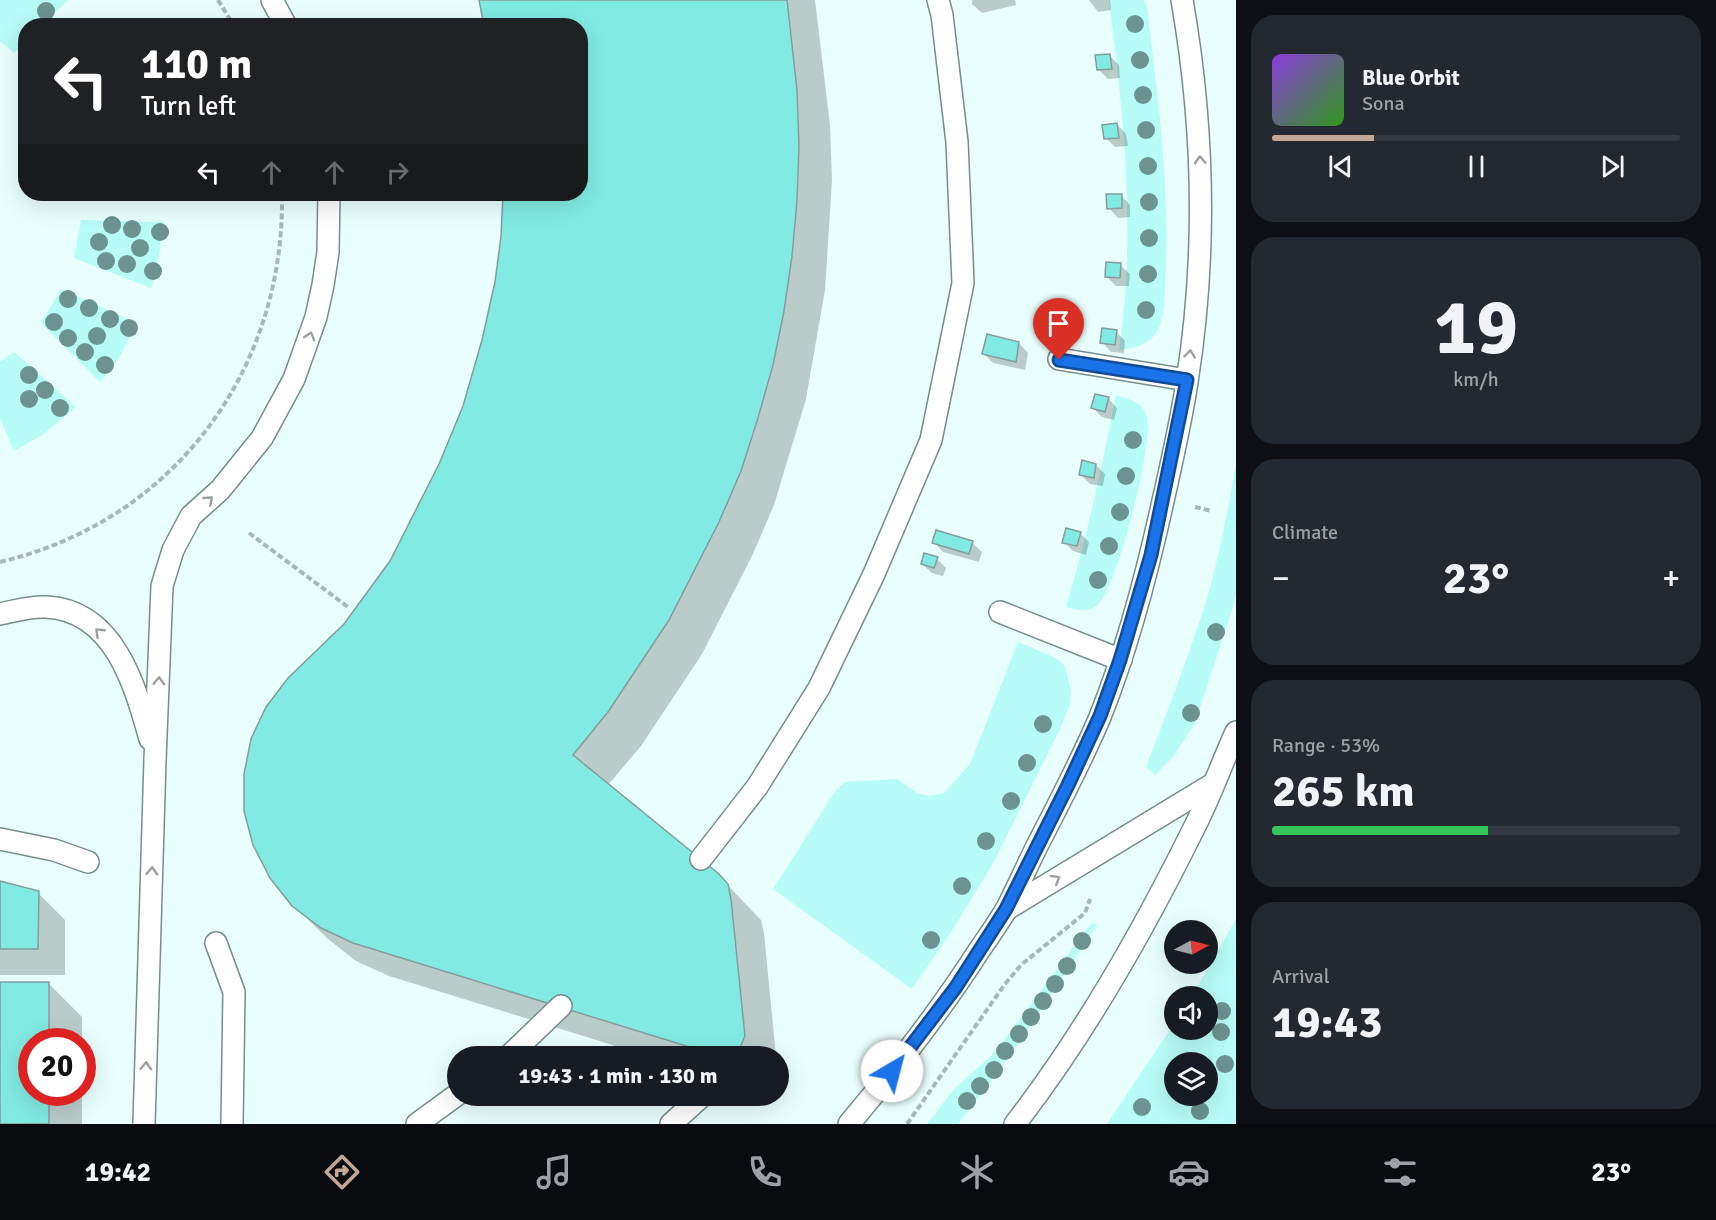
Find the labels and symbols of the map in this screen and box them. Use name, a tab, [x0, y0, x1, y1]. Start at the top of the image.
one-way arrow	[1194, 155, 1207, 164]
pin	[1033, 298, 1084, 360]
one-way arrow	[303, 331, 315, 342]
one-way arrow	[1183, 350, 1196, 359]
one-way arrow	[202, 496, 213, 507]
one-way arrow	[96, 628, 106, 639]
one-way arrow	[152, 676, 165, 685]
one-way arrow	[146, 866, 158, 875]
one-way arrow	[1050, 874, 1060, 886]
north arrow	[1164, 920, 1218, 974]
speed limit sign: 20	[18, 1028, 96, 1106]
position arrow	[860, 1039, 924, 1103]
one-way arrow	[140, 1061, 152, 1070]

